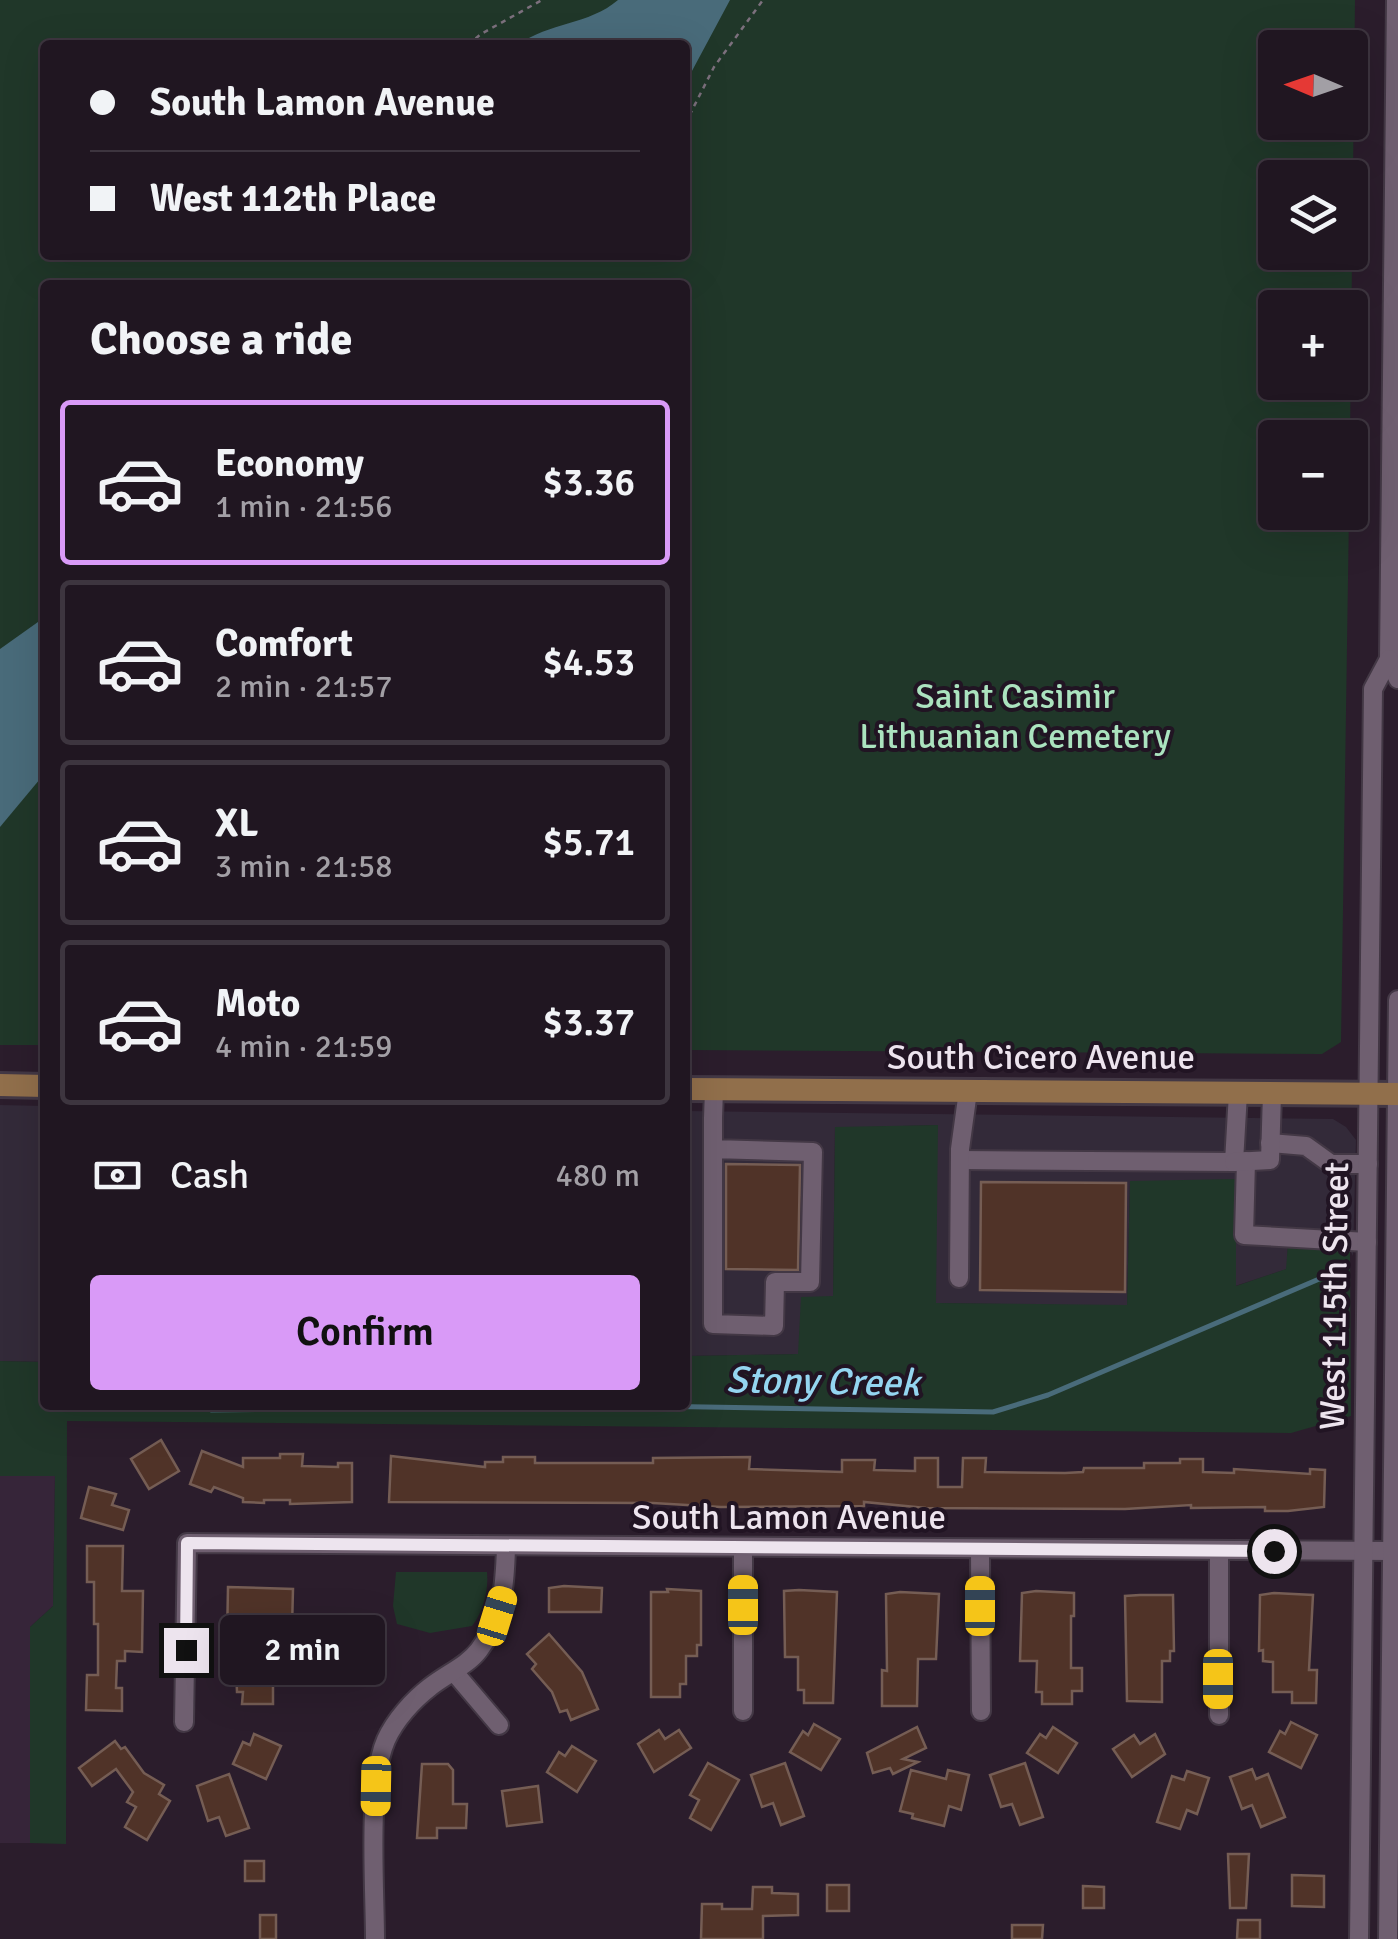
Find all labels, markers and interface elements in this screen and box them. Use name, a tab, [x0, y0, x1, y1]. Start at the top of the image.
north arrow	[1258, 30, 1368, 140]
map controls	[1258, 30, 1368, 530]
text: South Lamon Avenue	[150, 79, 495, 126]
button: layers	[1258, 160, 1368, 270]
text: West 112th Place	[150, 175, 436, 222]
button: +	[1258, 290, 1368, 400]
text: Choose a ride	[90, 312, 353, 367]
button: −	[1258, 420, 1368, 530]
icon: car	[95, 438, 185, 528]
text: Economy	[215, 440, 364, 487]
text: $3.36	[542, 459, 635, 506]
text: 1 min · 21:56	[215, 487, 393, 526]
icon: car	[95, 618, 185, 708]
text: Comfort	[215, 620, 353, 667]
text: $4.53	[542, 639, 635, 686]
text: 2 min · 21:57	[215, 667, 393, 706]
park label: Saint Casimir Lithuanian Cemetery	[859, 675, 1171, 758]
icon: car	[95, 798, 185, 888]
text: XL	[215, 800, 258, 847]
text: $5.71	[542, 819, 635, 866]
text: 3 min · 21:58	[215, 847, 393, 886]
icon: car	[95, 978, 185, 1068]
text: Moto	[215, 980, 300, 1027]
text: $3.37	[542, 999, 635, 1046]
text: 4 min · 21:59	[215, 1027, 393, 1066]
street label: South Cicero Avenue	[887, 1036, 1195, 1079]
icon: cash	[90, 1148, 145, 1203]
text: Cash	[170, 1152, 249, 1199]
text: 480 m	[556, 1156, 640, 1195]
street label: West 115th Street	[1311, 1162, 1358, 1430]
button: Confirm	[90, 1275, 640, 1390]
water label: Stony Creek	[726, 1356, 923, 1407]
street label: South Lamon Avenue	[632, 1496, 946, 1539]
route start	[1252, 1529, 1297, 1574]
car	[728, 1575, 758, 1635]
car	[965, 1576, 995, 1636]
car	[474, 1583, 520, 1649]
callout: 2 min	[221, 1615, 386, 1685]
route end	[164, 1628, 209, 1673]
text: 2 min	[264, 1630, 341, 1669]
car	[1203, 1649, 1233, 1709]
car	[360, 1756, 392, 1816]

